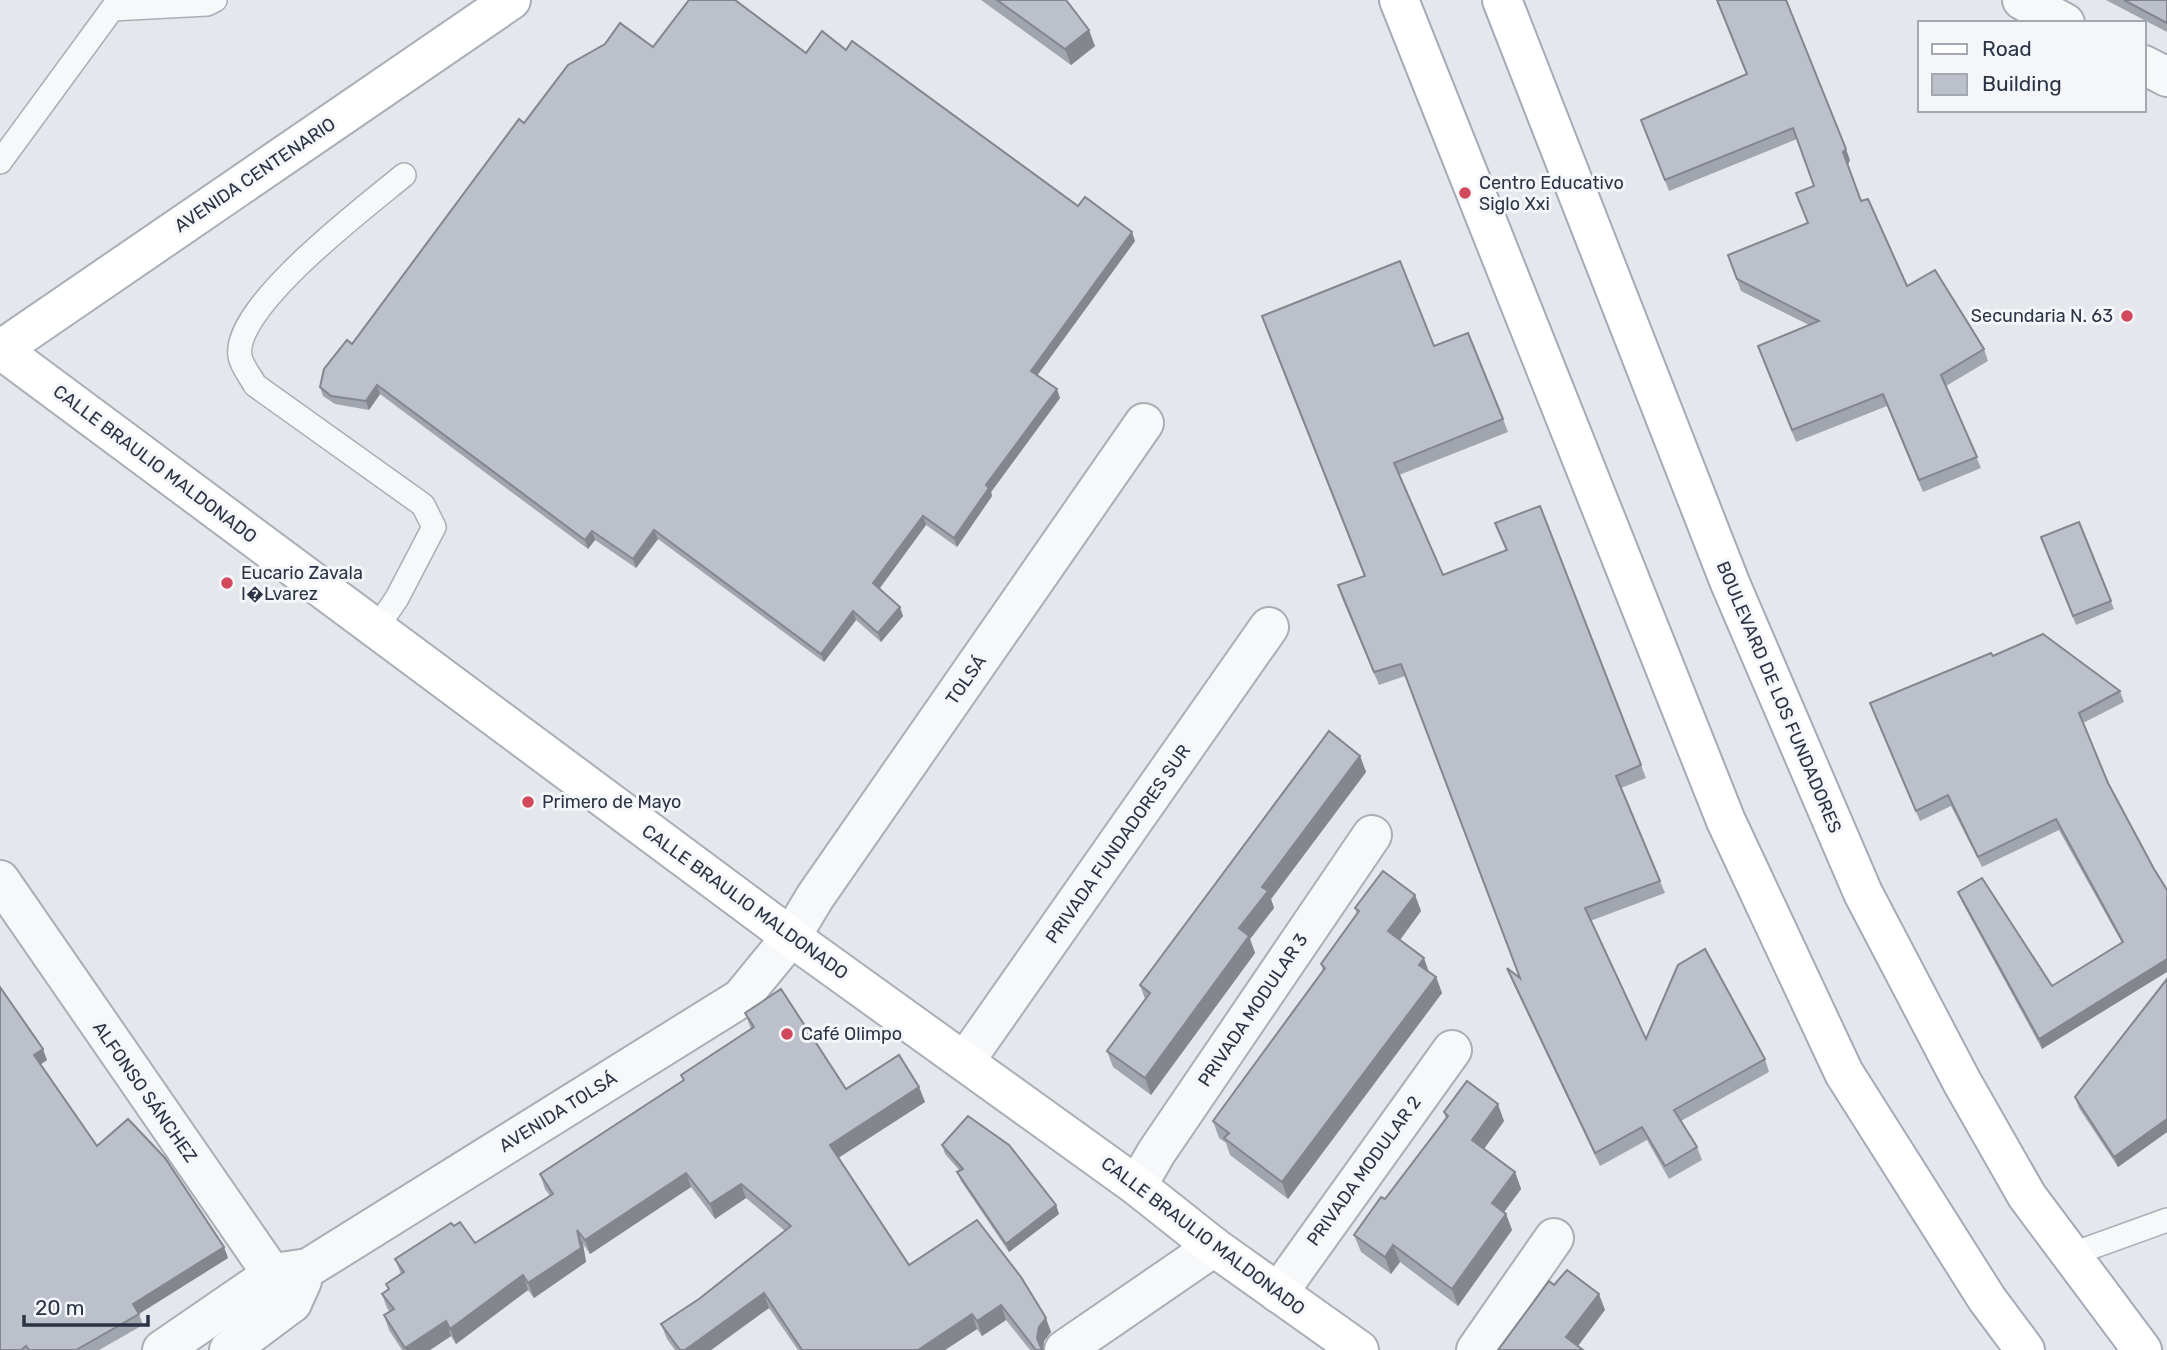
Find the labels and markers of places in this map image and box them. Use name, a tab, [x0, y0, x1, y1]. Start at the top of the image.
place label: Centro Educativo Siglo Xxi	[1479, 172, 1624, 215]
marker: Centro Educativo Siglo Xxi	[1457, 185, 1473, 201]
place label: Secundaria N. 63	[1971, 305, 2113, 327]
marker: Secundaria N. 63	[2119, 308, 2135, 324]
place label: Eucario Zavala I�Lvarez	[241, 562, 363, 605]
marker: Eucario Zavala I�Lvarez	[219, 575, 235, 591]
place label: Primero de Mayo	[542, 791, 681, 813]
marker: Primero de Mayo	[520, 794, 536, 810]
place label: Café Olimpo	[801, 1023, 902, 1045]
marker: Café Olimpo	[779, 1026, 795, 1042]

